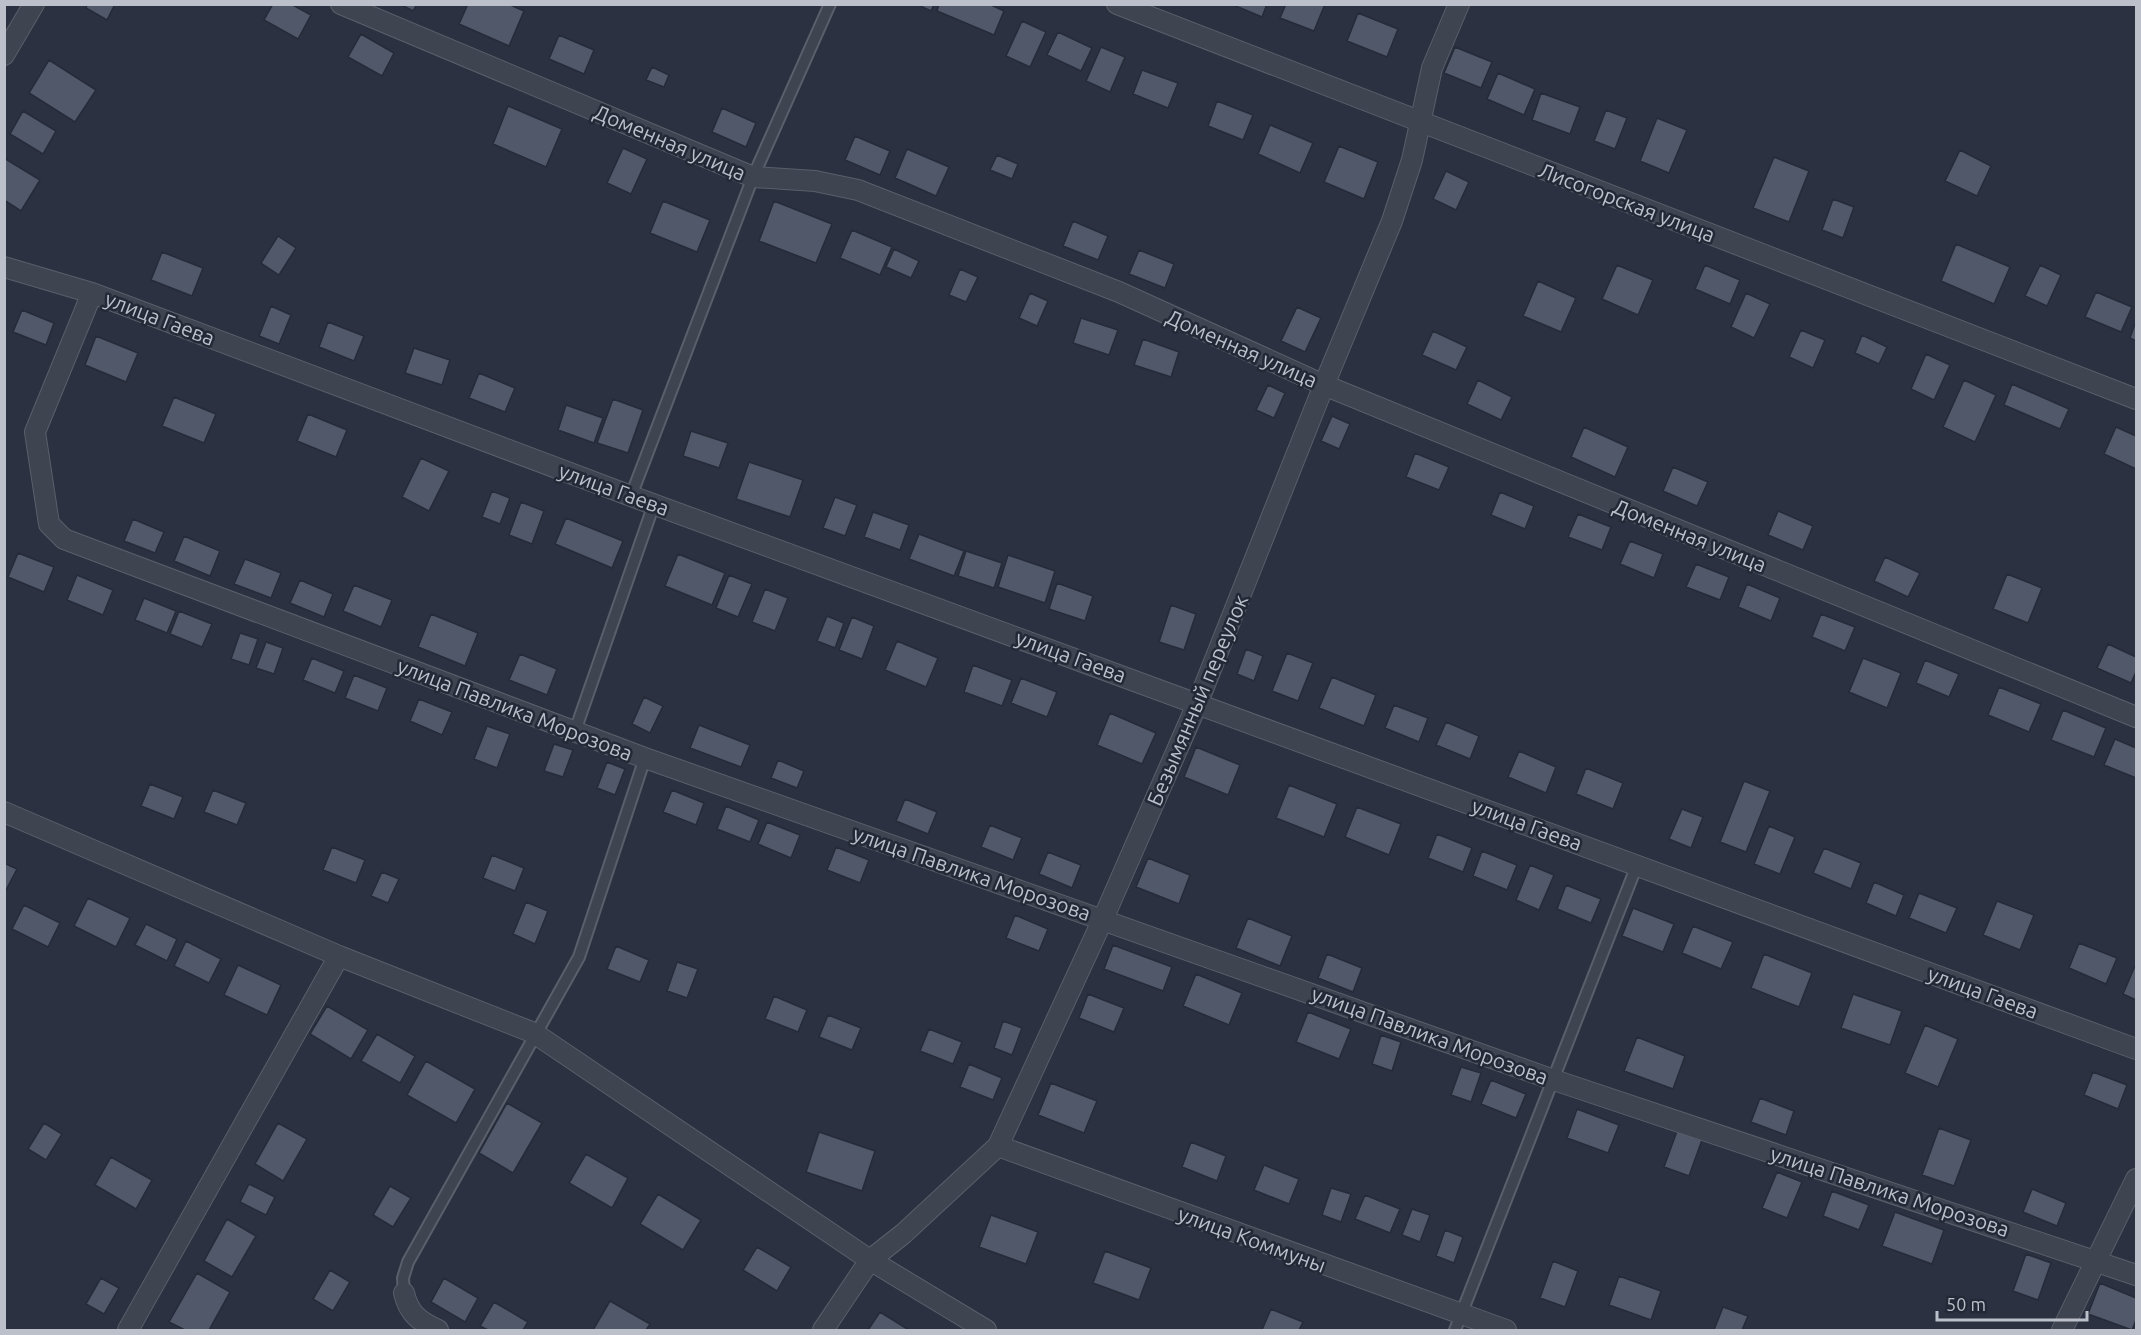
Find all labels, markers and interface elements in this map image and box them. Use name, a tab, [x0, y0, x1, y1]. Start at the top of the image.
street label: Доменная улица	[590, 99, 750, 185]
street label: Лисогорская улица	[1535, 157, 1719, 247]
street label: улица Гаева	[102, 286, 218, 350]
street label: Доменная улица	[1163, 304, 1321, 392]
street label: улица Гаева	[556, 458, 672, 520]
street label: Доменная улица	[1610, 493, 1770, 577]
street label: Безымянный переулок	[1142, 591, 1252, 809]
street label: улица Гаева	[1013, 625, 1129, 687]
street label: улица Павлика Морозова	[394, 653, 636, 765]
street label: улица Гаева	[1469, 793, 1585, 855]
street label: улица Павлика Морозова	[850, 821, 1094, 925]
street label: улица Гаева	[1925, 961, 2041, 1023]
street label: улица Павлика Морозова	[1308, 981, 1552, 1089]
street label: улица Павлика Морозова	[1767, 1141, 2013, 1241]
street label: улица Коммуны	[1175, 1201, 1329, 1277]
scale bar	[1937, 1284, 2087, 1322]
text: 50 m	[1946, 1294, 1986, 1314]

